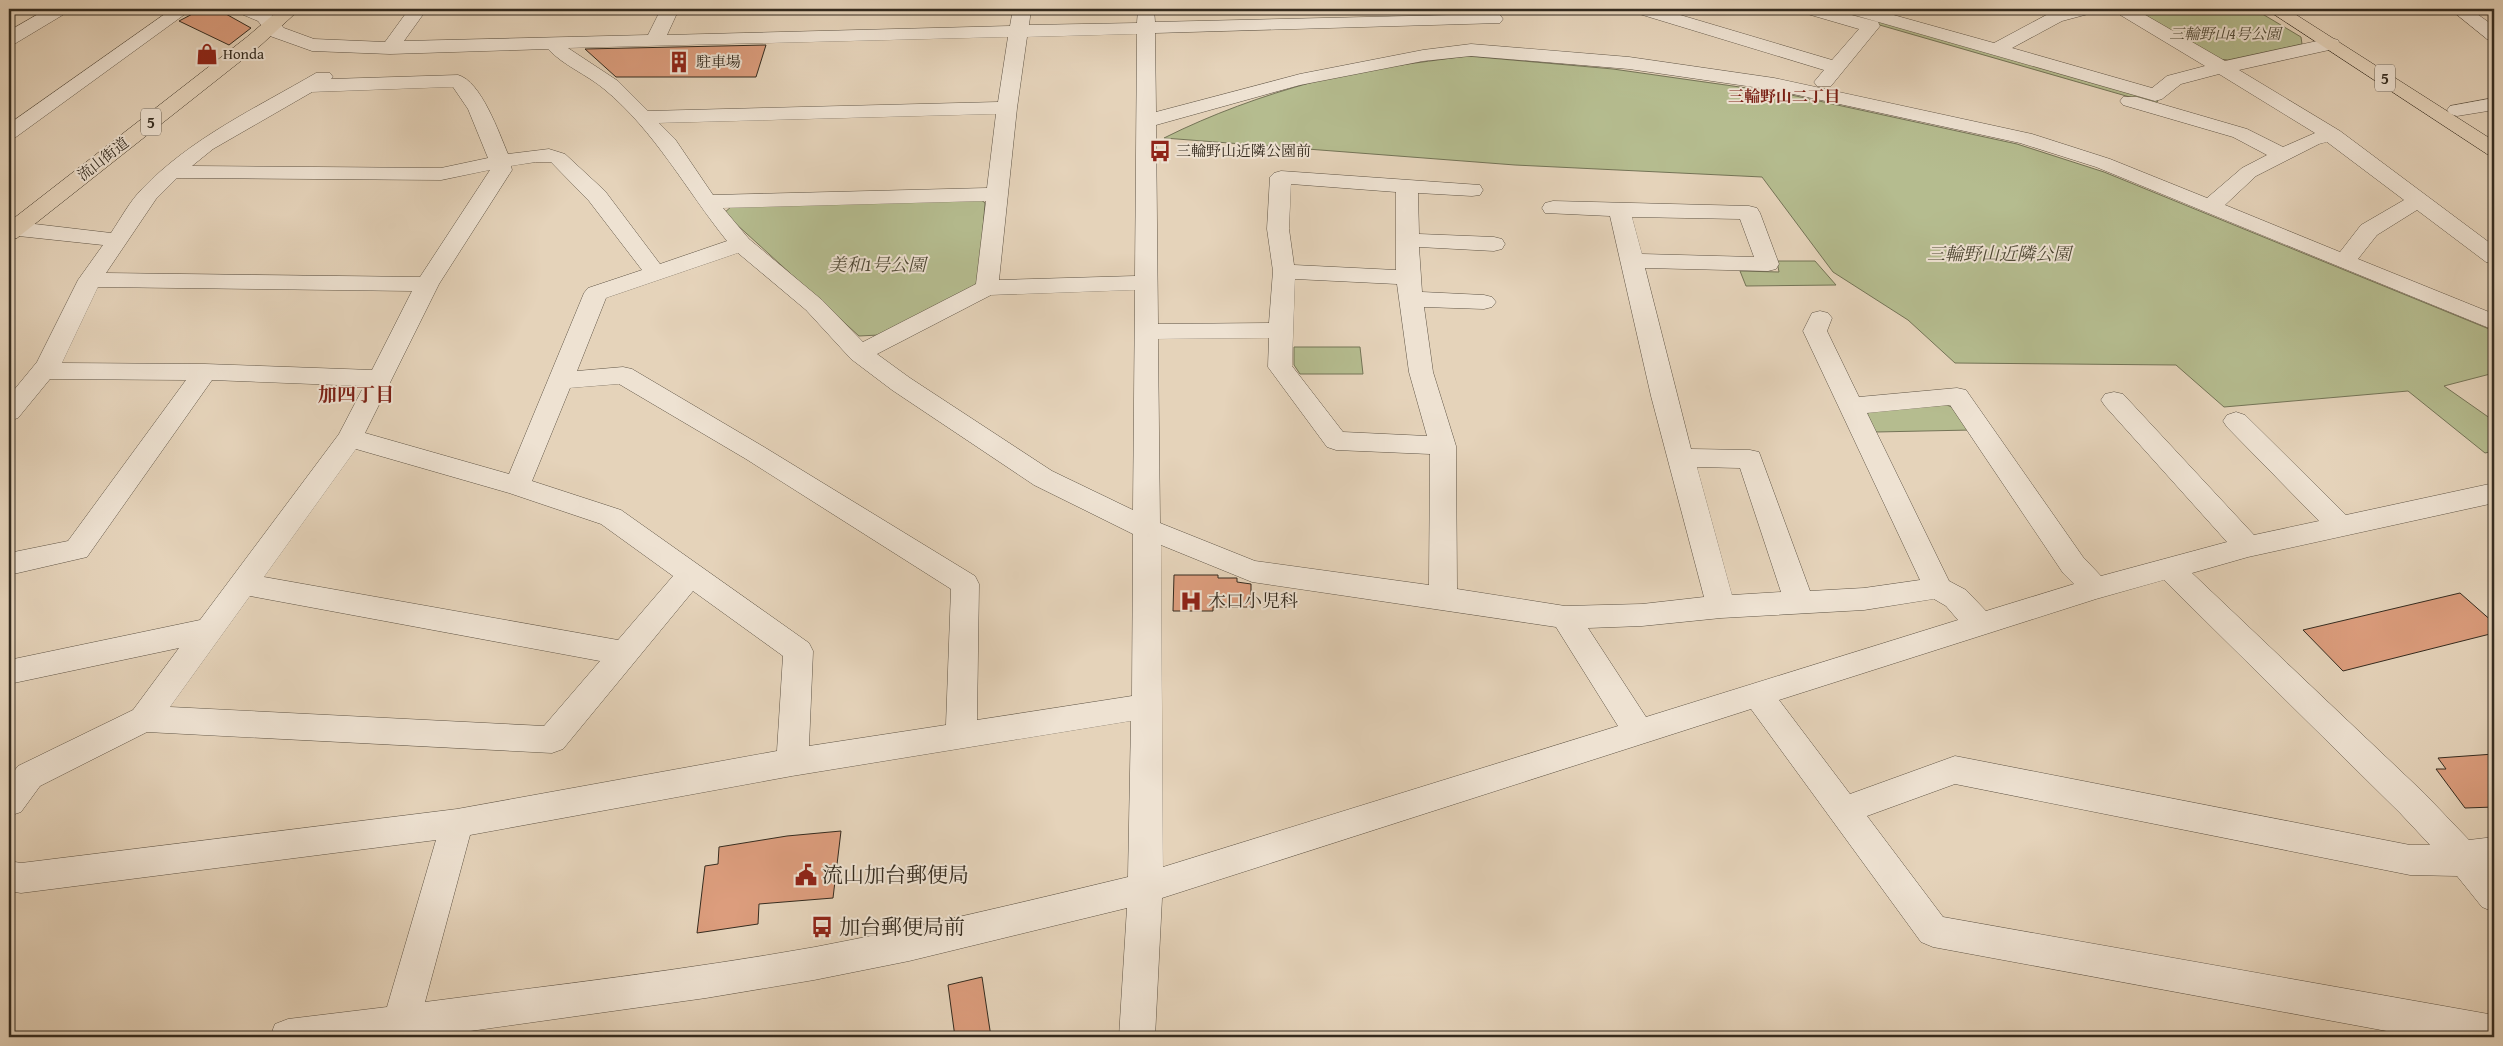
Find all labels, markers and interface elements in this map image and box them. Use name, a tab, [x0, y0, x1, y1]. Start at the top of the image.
park label: 三輪野山4号公園	[2169, 23, 2284, 44]
shop icon: Honda	[194, 41, 220, 67]
place label: Honda	[223, 43, 264, 64]
building icon: 駐車場	[666, 49, 692, 75]
place label: 駐車場	[696, 51, 741, 72]
road number: 5	[2375, 64, 2395, 92]
district label: 三輪野山二丁目	[1728, 84, 1840, 108]
road number: 5	[141, 108, 161, 136]
street label: 流山街道	[73, 132, 133, 185]
bus stop icon: 三輪野山近隣公園前	[1147, 138, 1173, 164]
place label: 三輪野山近隣公園前	[1176, 140, 1311, 161]
park label: 三輪野山近隣公園	[1927, 240, 2074, 267]
park label: 美和1号公園	[828, 251, 929, 278]
district label: 加四丁目	[318, 380, 394, 408]
place label: 木口小児科	[1208, 587, 1298, 614]
hospital icon: 木口小児科	[1178, 588, 1204, 614]
place label: 流山加台郵便局	[822, 859, 969, 890]
public building icon: 流山加台郵便局	[793, 862, 819, 888]
place label: 加台郵便局前	[839, 911, 965, 942]
bus stop icon: 加台郵便局前	[809, 914, 835, 940]

